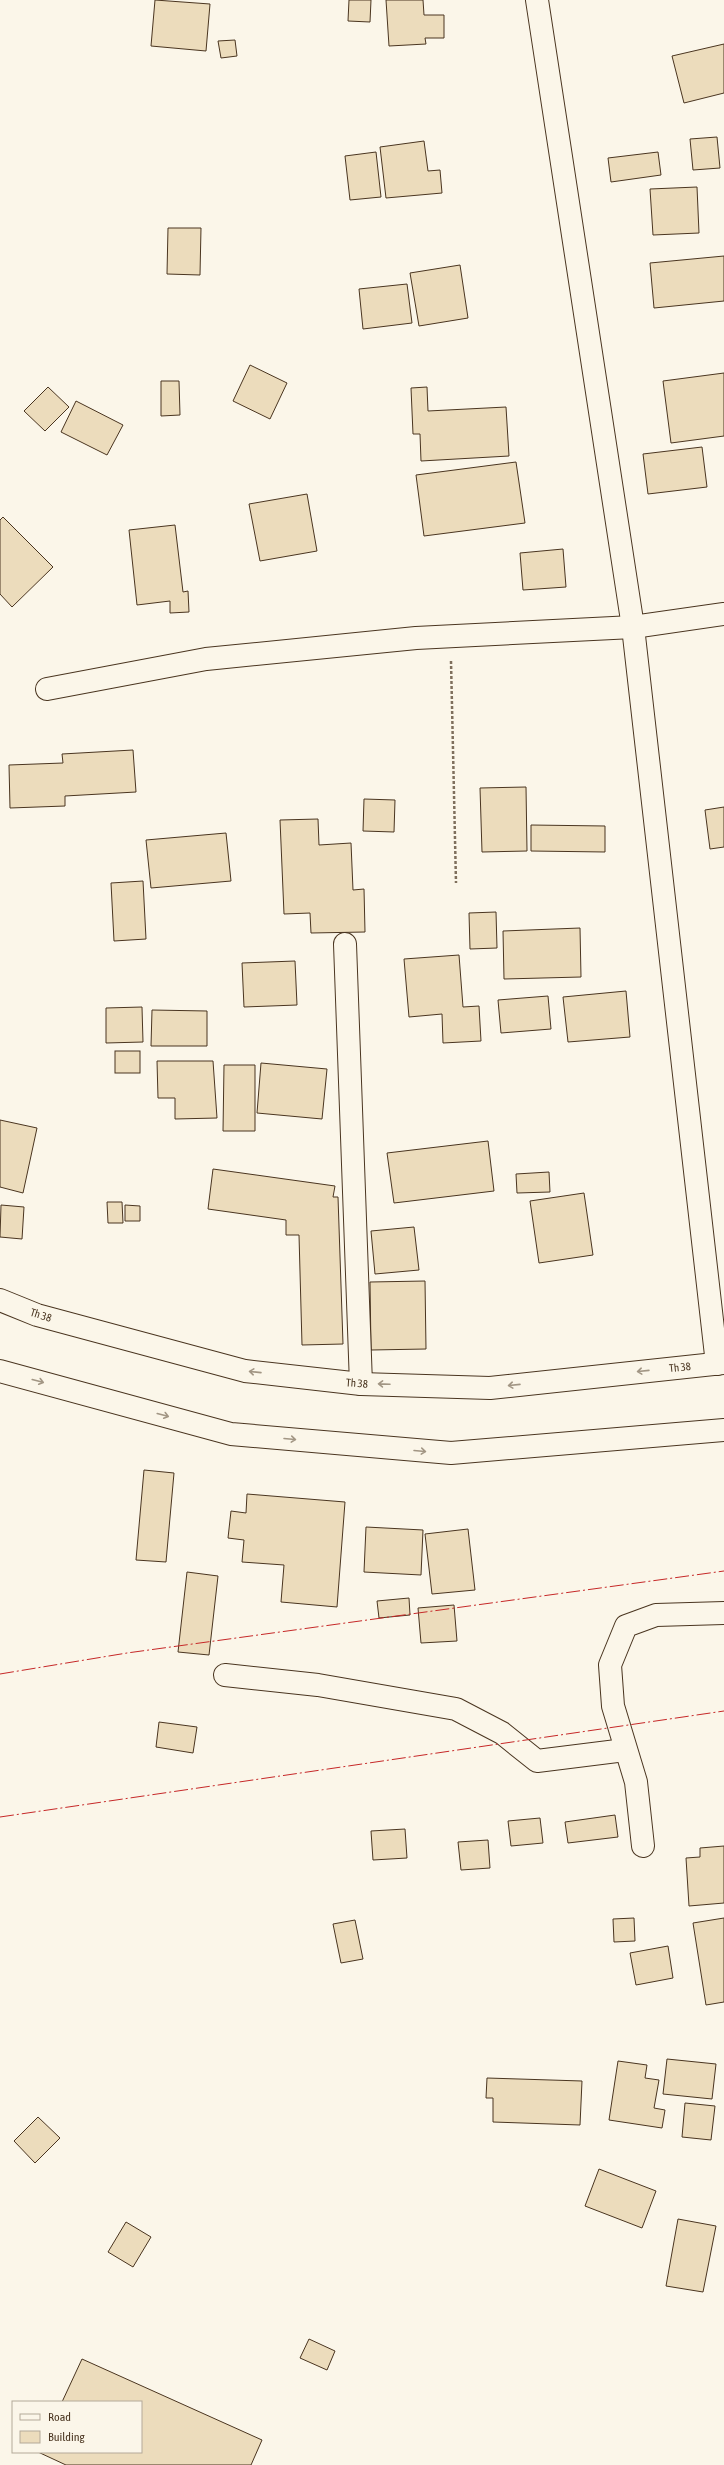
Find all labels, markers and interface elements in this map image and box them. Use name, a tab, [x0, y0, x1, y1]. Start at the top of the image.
street label: Th 38	[29, 1306, 53, 1324]
street label: Th 38	[669, 1360, 691, 1374]
one-way arrow	[637, 1368, 650, 1375]
one-way arrow	[249, 1369, 262, 1376]
street label: Th 38	[346, 1376, 368, 1390]
one-way arrow	[31, 1378, 44, 1385]
one-way arrow	[378, 1380, 391, 1388]
one-way arrow	[508, 1381, 521, 1389]
one-way arrow	[156, 1412, 169, 1419]
one-way arrow	[283, 1435, 296, 1443]
one-way arrow	[413, 1447, 426, 1454]
legend	[12, 2401, 142, 2453]
text: Road	[48, 2410, 71, 2424]
text: Building	[48, 2430, 86, 2444]

